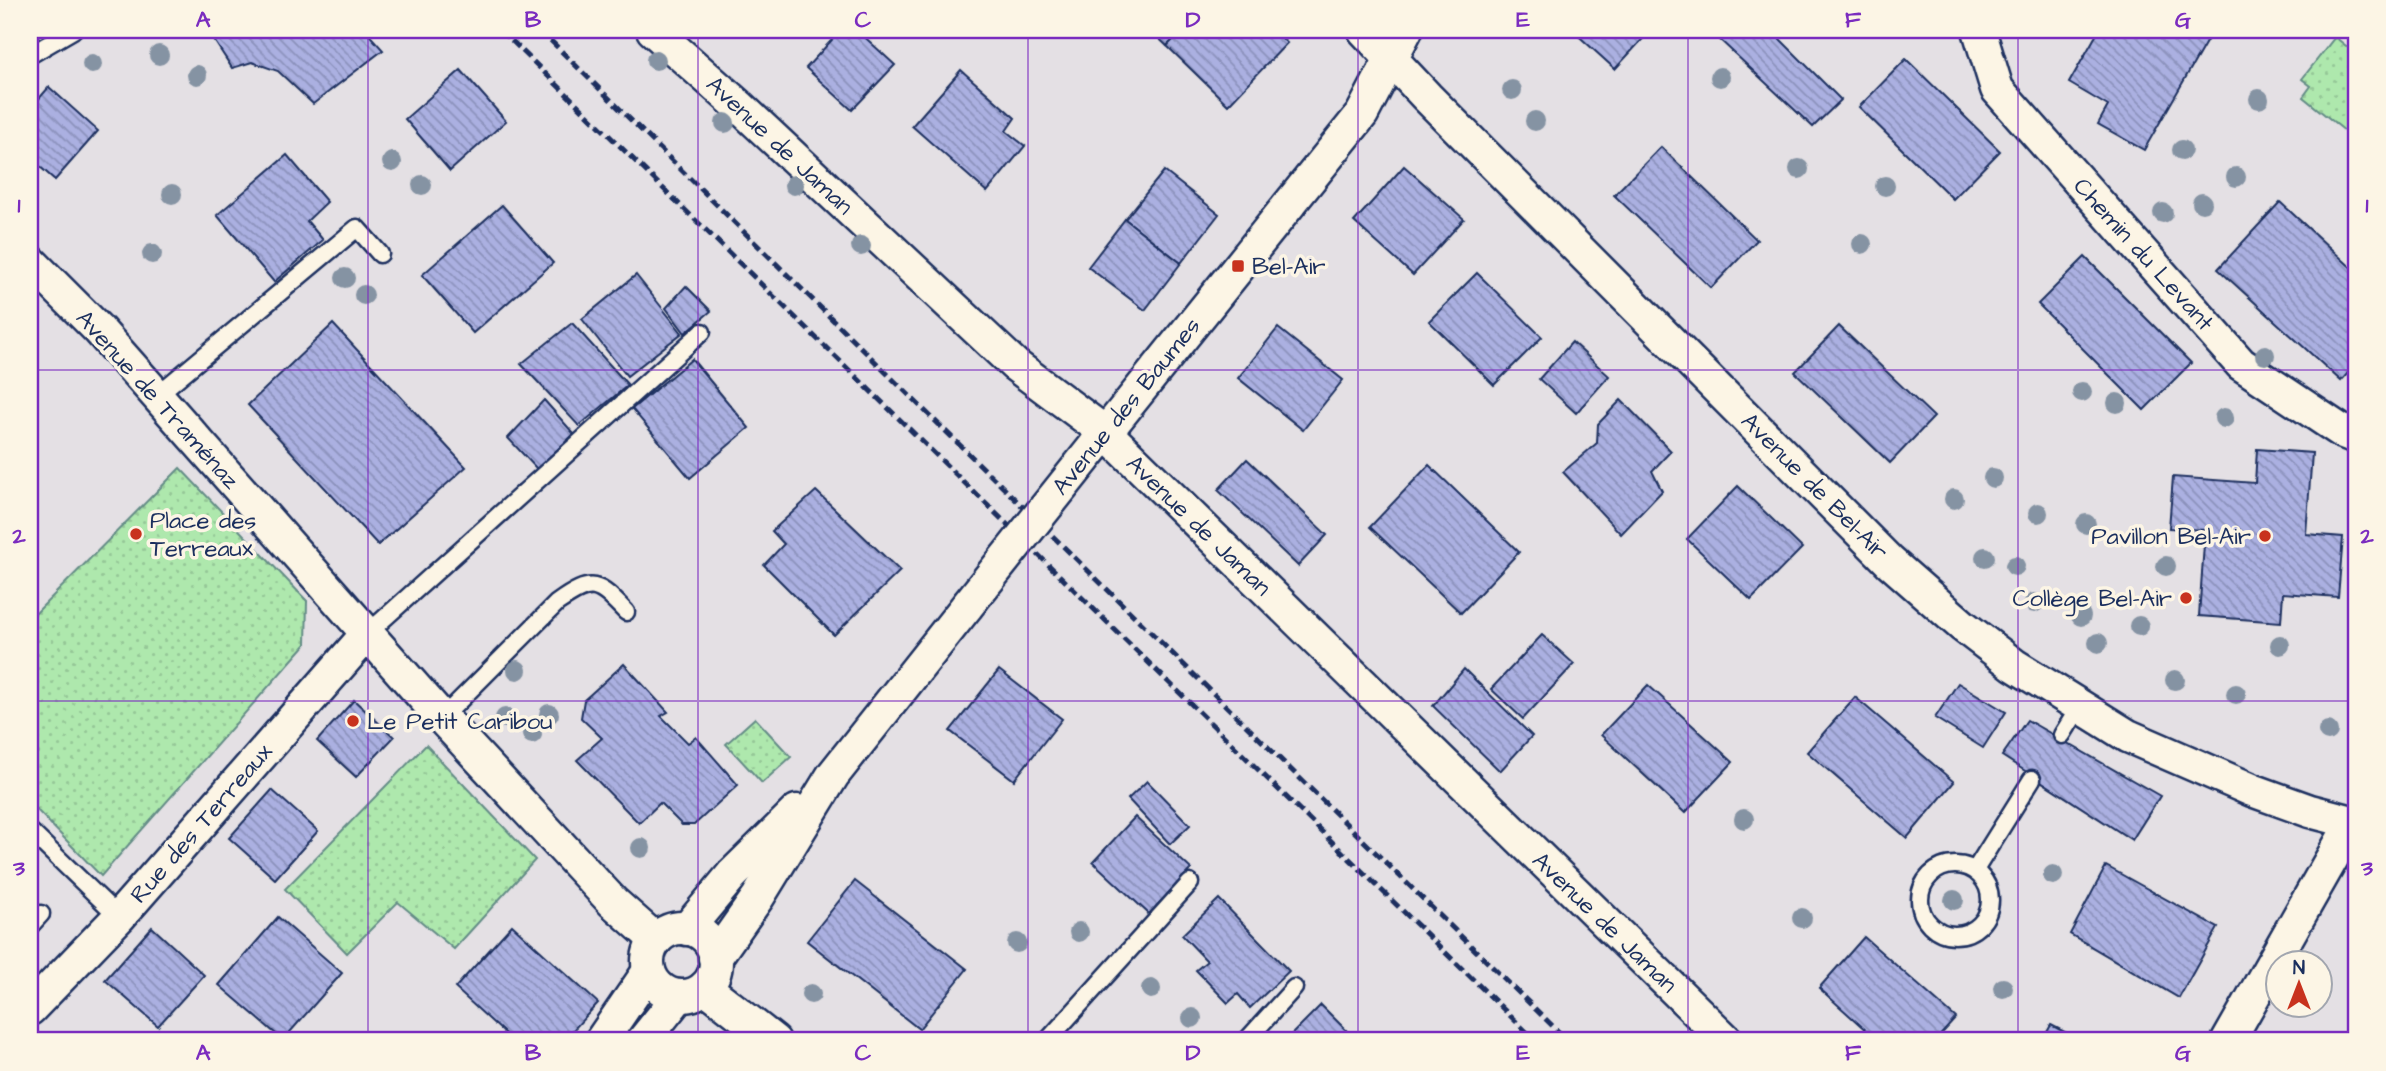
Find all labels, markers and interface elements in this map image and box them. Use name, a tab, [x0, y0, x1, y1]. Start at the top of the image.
text: A	[196, 4, 211, 36]
text: B	[525, 4, 542, 36]
text: C	[855, 4, 872, 36]
text: D	[1186, 4, 1201, 36]
text: E	[1516, 4, 1530, 36]
text: F	[1845, 4, 1862, 36]
text: G	[2175, 4, 2191, 36]
street label: Avenue de Jaman	[698, 68, 860, 223]
street label: Chemin du Levant	[2065, 171, 2222, 339]
text: 1	[18, 189, 21, 221]
text: 1	[2366, 189, 2369, 221]
place label: Bel-Air	[1252, 250, 1326, 284]
marker: Bel-Air	[1230, 258, 1246, 274]
street label: Avenue de Traménaz	[67, 303, 247, 497]
street label: Avenue des Baumes	[1044, 311, 1209, 503]
street label: Avenue de Bel-Air	[1733, 405, 1896, 568]
street label: Avenue de Jaman	[1118, 447, 1279, 604]
place label: Place des Terreaux	[150, 504, 256, 566]
text: 2	[11, 520, 26, 552]
place label: Pavillon Bel-Air	[2091, 520, 2251, 554]
text: 2	[2359, 520, 2374, 552]
marker: Place des Terreaux	[128, 526, 144, 542]
marker: Pavillon Bel-Air	[2257, 528, 2273, 544]
place label: Collège Bel-Air	[2012, 582, 2172, 617]
marker: Collège Bel-Air	[2178, 590, 2194, 606]
place label: Le Petit Caribou	[367, 705, 552, 739]
marker: Le Petit Caribou	[345, 713, 361, 729]
street label: Rue des Terreaux	[123, 736, 281, 911]
street label: Avenue de Jaman	[1524, 844, 1685, 1001]
text: 3	[12, 852, 25, 884]
text: 3	[2360, 852, 2373, 884]
north arrow	[2264, 948, 2334, 1018]
text: N	[2293, 955, 2305, 982]
text: A	[196, 1037, 211, 1069]
text: B	[525, 1037, 542, 1069]
text: C	[855, 1037, 872, 1069]
text: D	[1186, 1037, 1201, 1069]
text: E	[1516, 1037, 1530, 1069]
text: F	[1845, 1037, 1862, 1069]
text: G	[2175, 1037, 2191, 1069]

